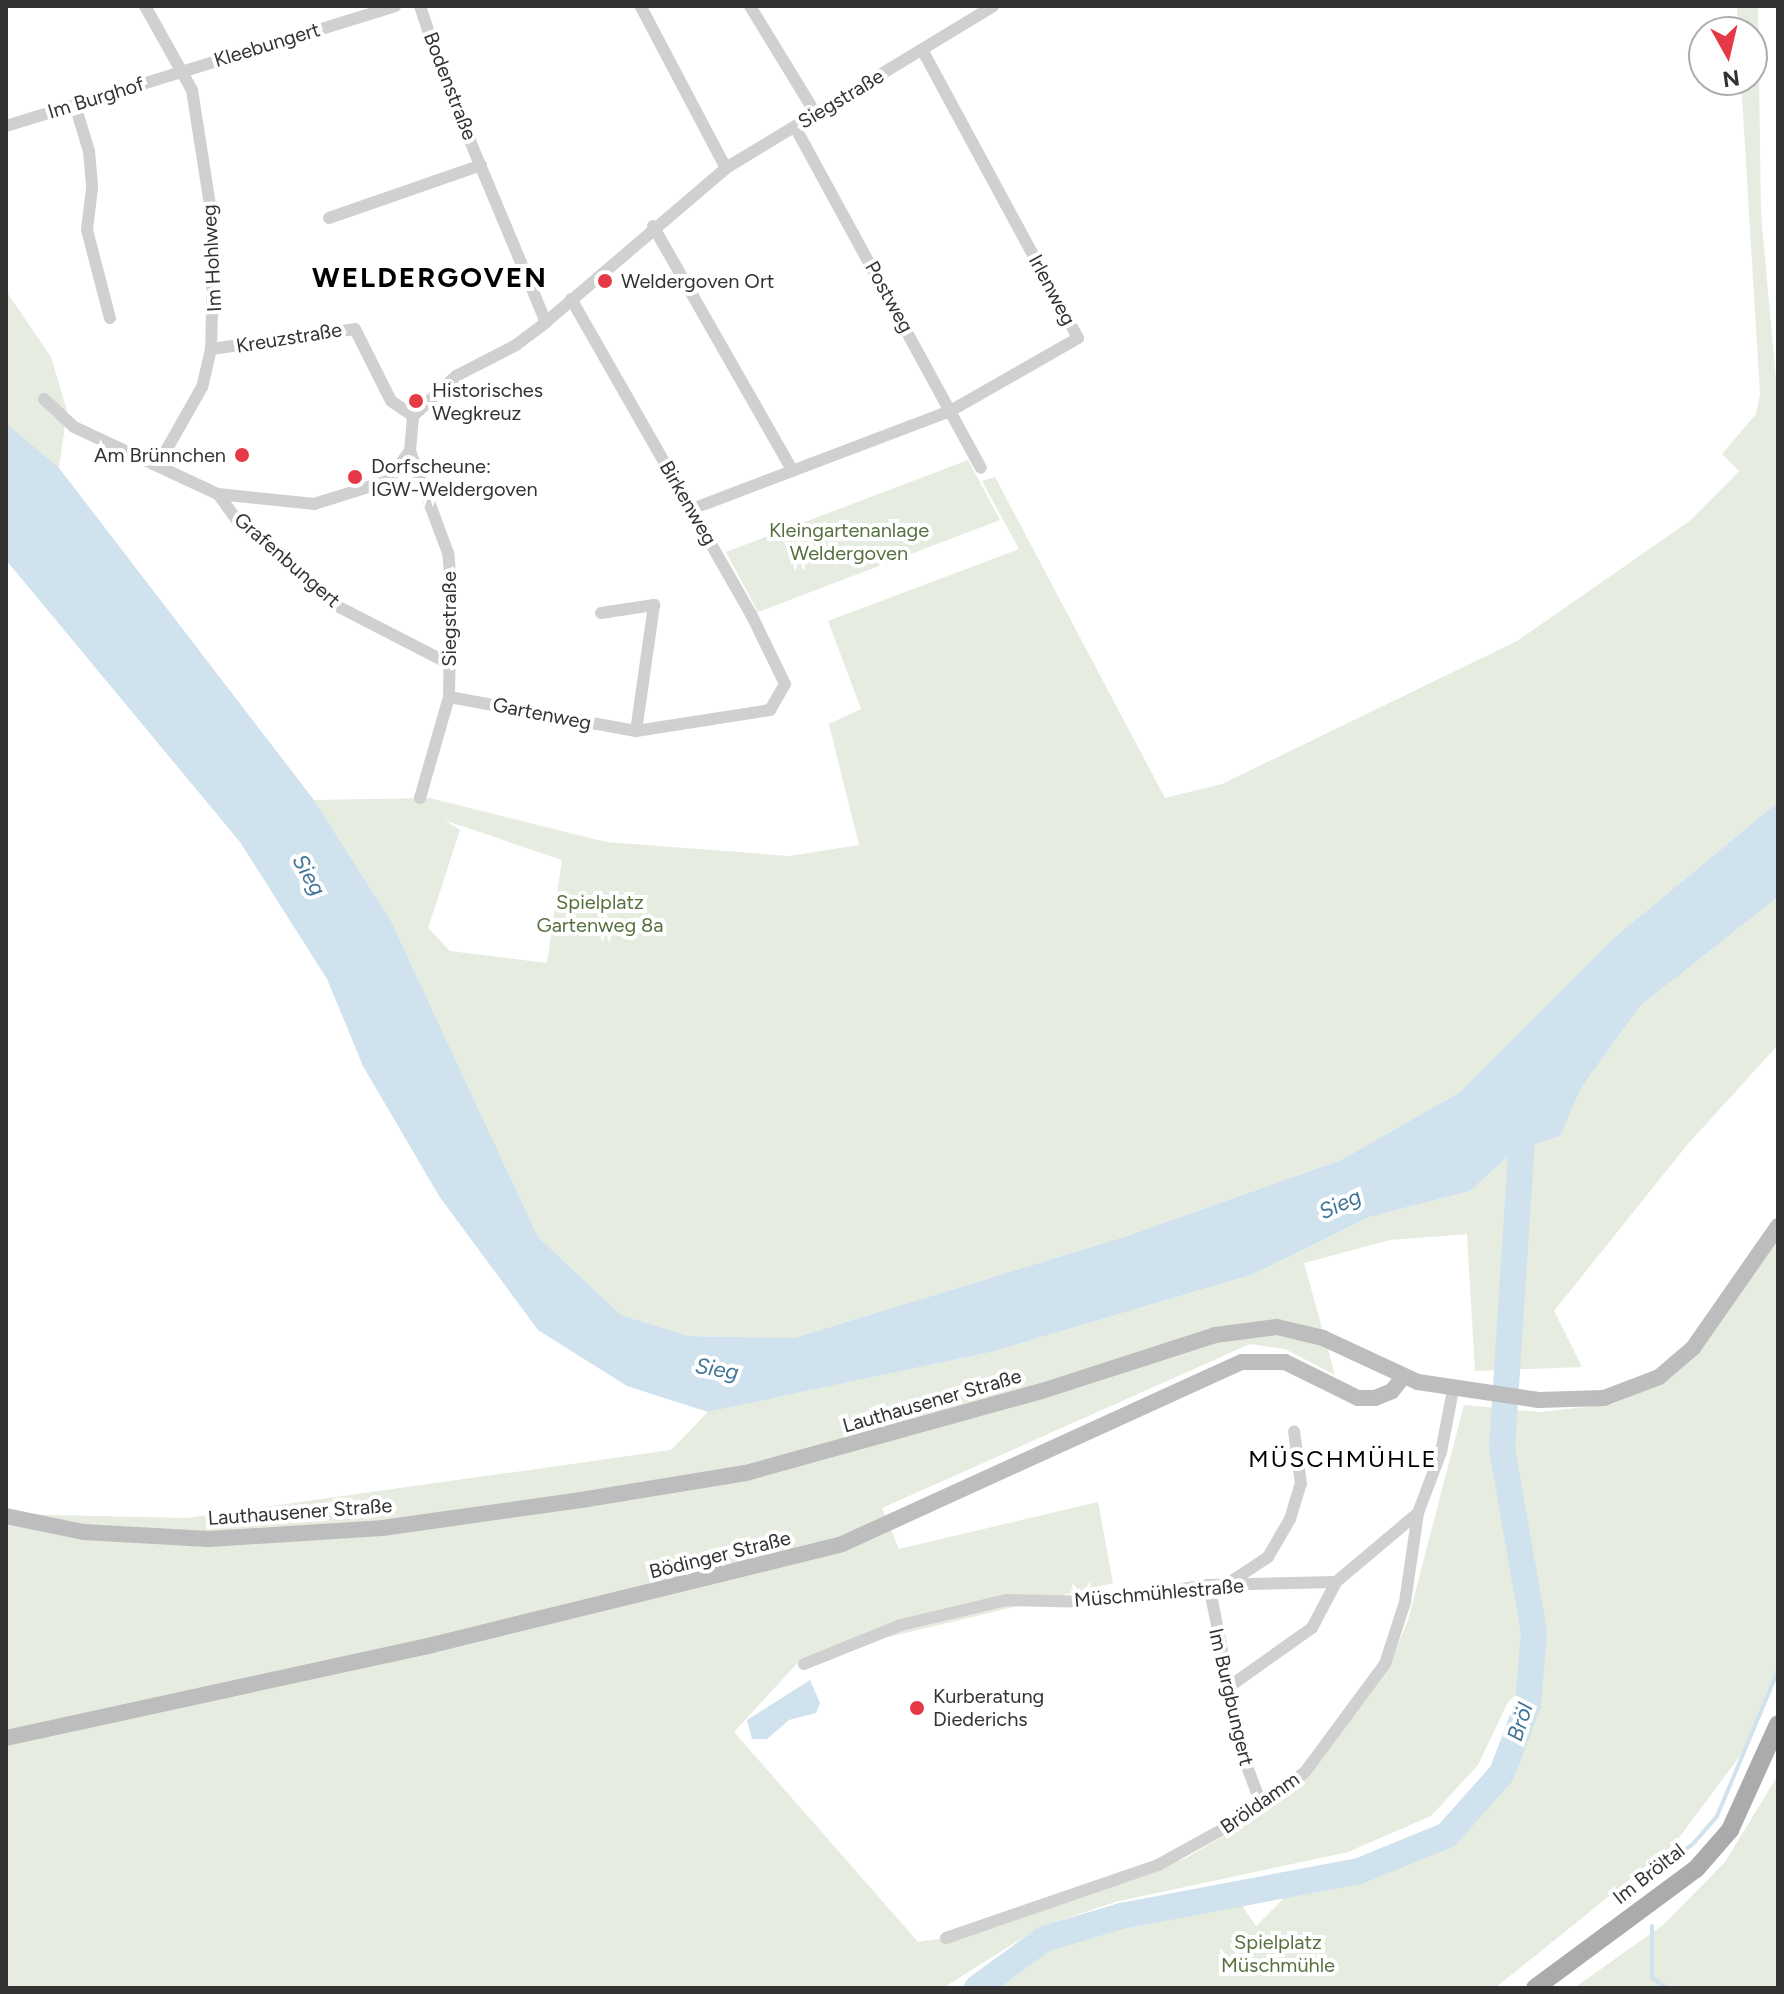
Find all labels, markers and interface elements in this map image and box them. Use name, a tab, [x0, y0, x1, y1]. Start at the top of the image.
north arrow	[1688, 16, 1768, 96]
street label: Kleebungert	[211, 18, 323, 72]
street label: Bodenstraße	[418, 29, 482, 143]
street label: Siegstraße	[794, 64, 888, 134]
text: N	[1721, 64, 1741, 93]
street label: Im Burghof	[45, 72, 147, 124]
street label: Im Hohlweg	[197, 204, 227, 312]
street label: Irlenweg	[1023, 251, 1081, 329]
street label: Postweg	[860, 257, 918, 337]
district label: WELDERGOVEN	[312, 260, 548, 294]
place label: Weldergoven Ort	[621, 269, 774, 293]
marker: Weldergoven Ort	[596, 272, 614, 290]
street label: Kreuzstraße	[234, 318, 344, 358]
place label: Historisches Wegkreuz	[432, 378, 543, 425]
marker: Historisches Wegkreuz	[407, 392, 425, 410]
place label: Am Brünnchen	[94, 443, 226, 467]
marker: Am Brünnchen	[233, 446, 251, 464]
place label: Dorfscheune: IGW-Weldergoven	[371, 454, 538, 501]
street label: Birkenweg	[654, 457, 722, 549]
marker: Dorfscheune: IGW-Weldergoven	[346, 468, 364, 486]
street label: Grafenbungert	[229, 507, 345, 613]
park label: Kleingartenanlage Weldergoven	[769, 518, 929, 565]
street label: Siegstraße	[437, 571, 461, 667]
street label: Gartenweg	[491, 693, 593, 735]
water label: Sieg	[287, 850, 331, 900]
park label: Spielplatz Gartenweg 8a	[536, 891, 664, 938]
water label: Sieg	[1315, 1183, 1365, 1225]
water label: Sieg	[693, 1352, 741, 1386]
street label: Lauthausener Straße	[840, 1364, 1024, 1438]
district label: MÜSCHMÜHLE	[1248, 1445, 1438, 1473]
street label: Lauthausener Straße	[207, 1494, 393, 1530]
street label: Bödinger Straße	[647, 1526, 793, 1584]
street label: Müschmühlestraße	[1073, 1574, 1245, 1612]
street label: Im Burgbungert	[1204, 1626, 1258, 1768]
place label: Kurberatung Diederichs	[933, 1684, 1044, 1731]
marker: Kurberatung Diederichs	[908, 1699, 926, 1717]
water label: Bröl	[1501, 1700, 1539, 1744]
street label: Bröldamm	[1216, 1767, 1304, 1839]
street label: Im Bröltal	[1608, 1839, 1690, 1909]
park label: Spielplatz Müschmühle	[1221, 1931, 1335, 1978]

